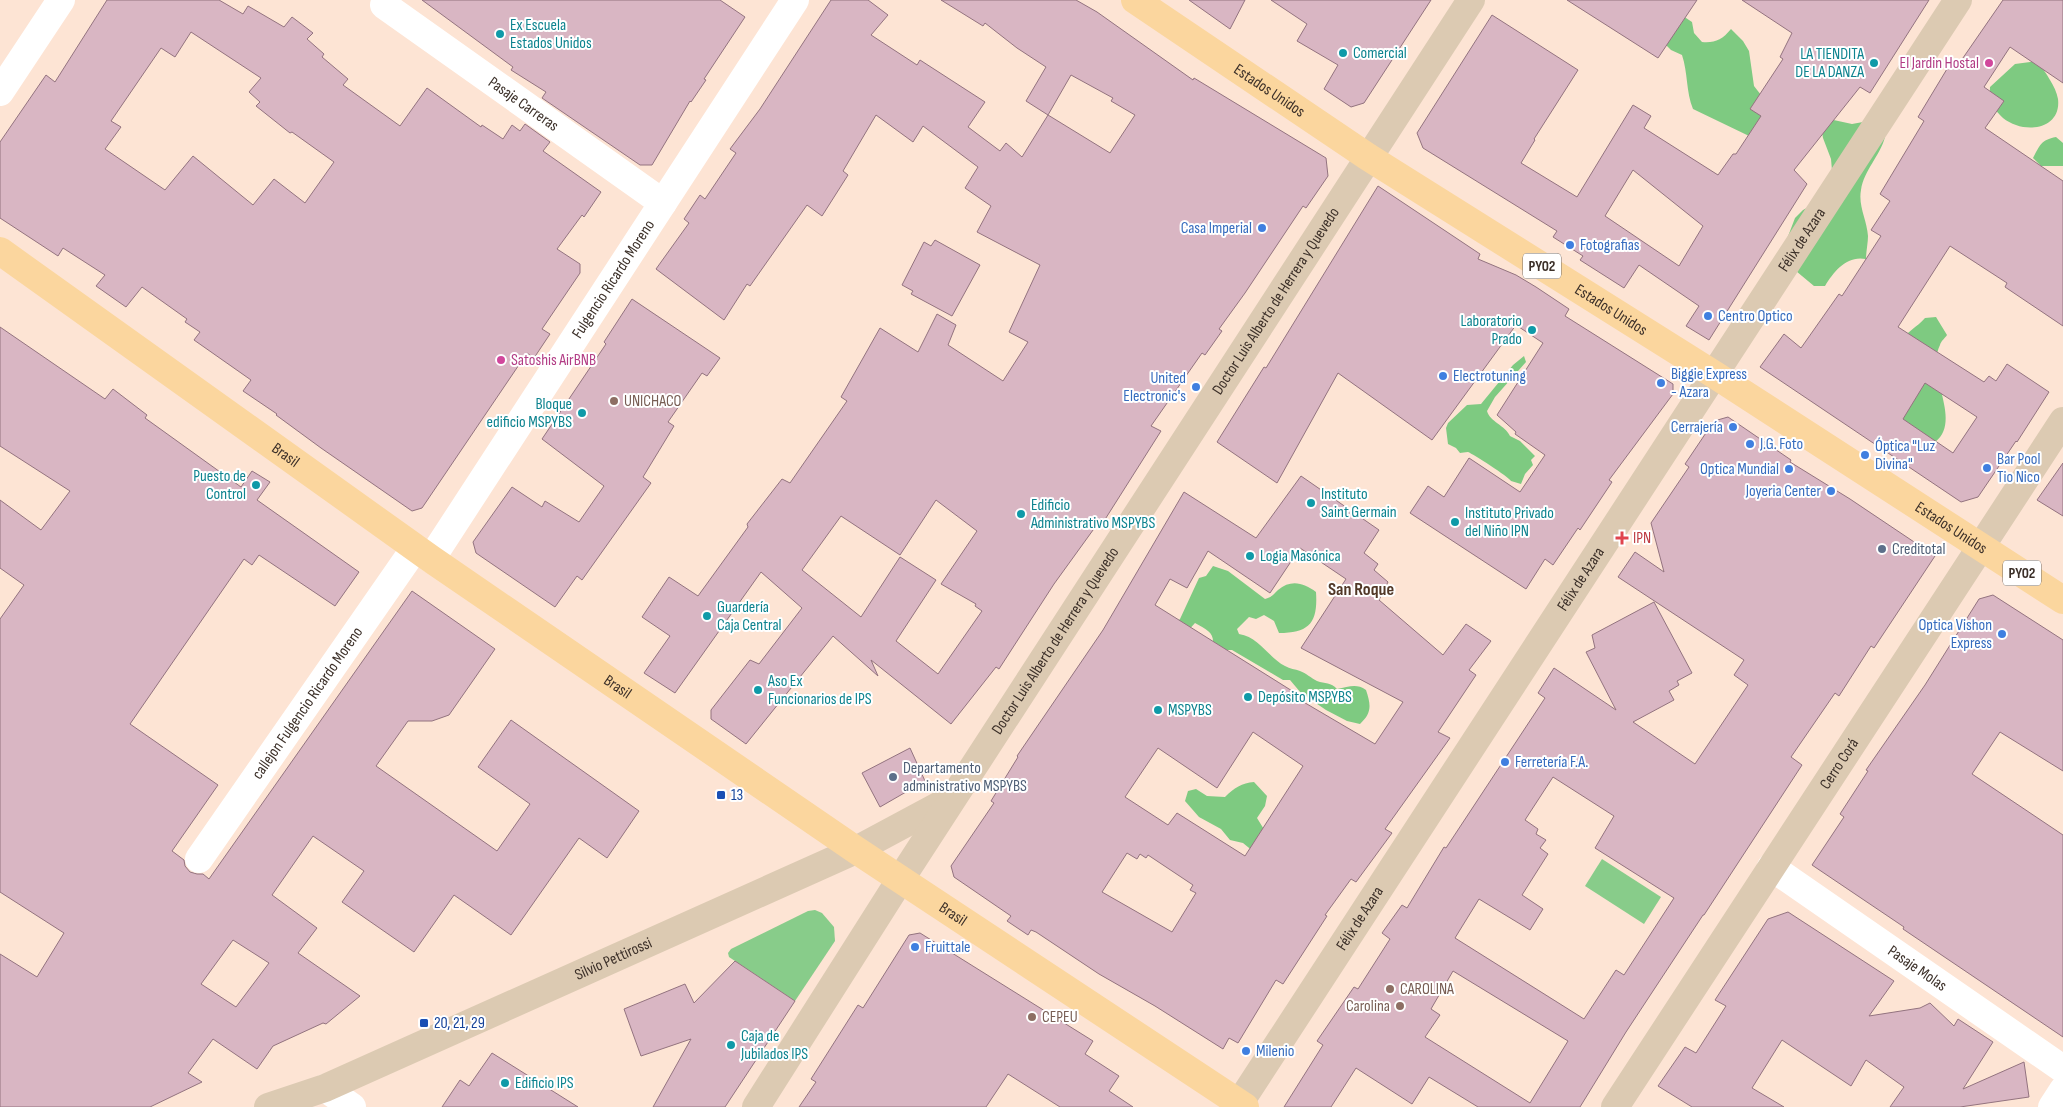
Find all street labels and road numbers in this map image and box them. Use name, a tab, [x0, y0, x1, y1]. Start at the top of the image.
street label: Estados Unidos	[1230, 60, 1309, 121]
street label: Pasaje Carreras	[485, 73, 562, 136]
street label: Doctor Luis Alberto de Herrera y Quevedo	[1208, 204, 1343, 398]
street label: Félix de Azara	[1774, 204, 1830, 275]
street label: Fulgencio Ricardo Moreno	[568, 216, 659, 342]
road number: PY02	[1523, 254, 1561, 278]
street label: Estados Unidos	[1571, 280, 1651, 340]
street label: Brasil	[268, 439, 303, 471]
street label: Estados Unidos	[1912, 498, 1991, 558]
street label: Doctor Luis Alberto de Herrera y Quevedo	[988, 544, 1123, 738]
street label: Félix de Azara	[1553, 544, 1609, 615]
road number: PY02	[2003, 560, 2041, 586]
street label: callejon Fulgencio Ricardo Moreno	[248, 623, 367, 783]
street label: Brasil	[600, 671, 635, 703]
street label: Cerro Corá	[1816, 735, 1863, 793]
street label: Félix de Azara	[1332, 883, 1387, 954]
street label: Brasil	[935, 898, 970, 930]
street label: Silvio Pettirossi	[572, 933, 655, 984]
street label: Pasaje Molas	[1884, 941, 1951, 995]

